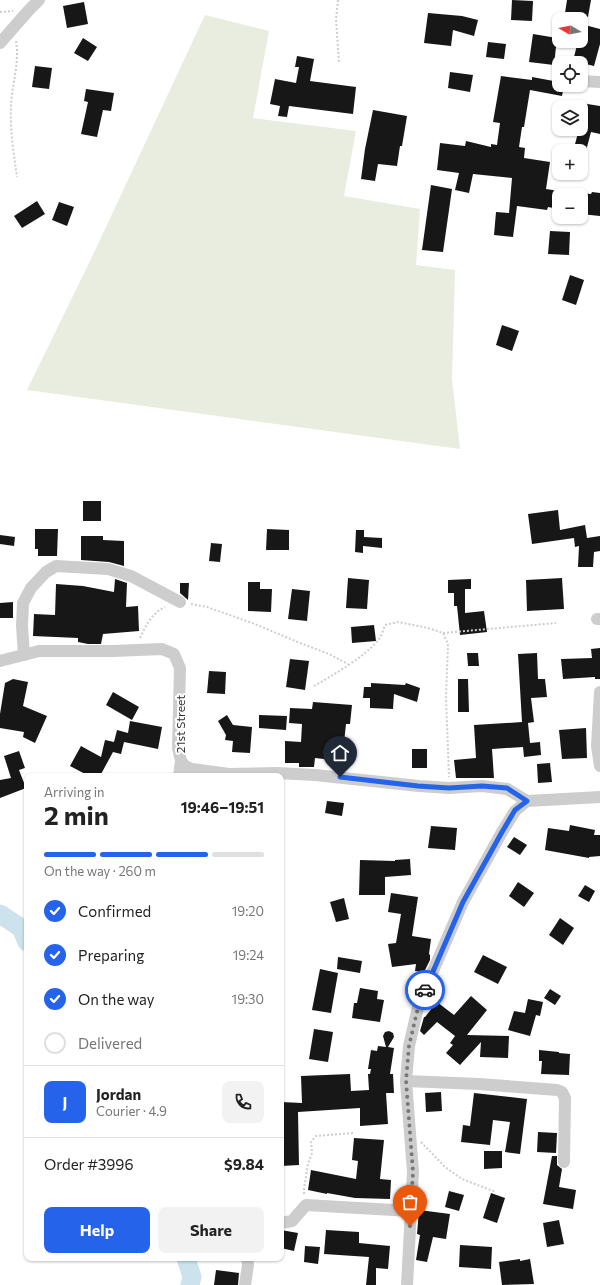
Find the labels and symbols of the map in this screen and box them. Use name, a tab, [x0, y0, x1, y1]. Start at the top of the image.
north arrow	[552, 12, 588, 48]
street label: 21st Street	[173, 695, 187, 753]
pin	[323, 736, 357, 777]
courier	[405, 970, 445, 1010]
pin	[393, 1185, 427, 1226]

